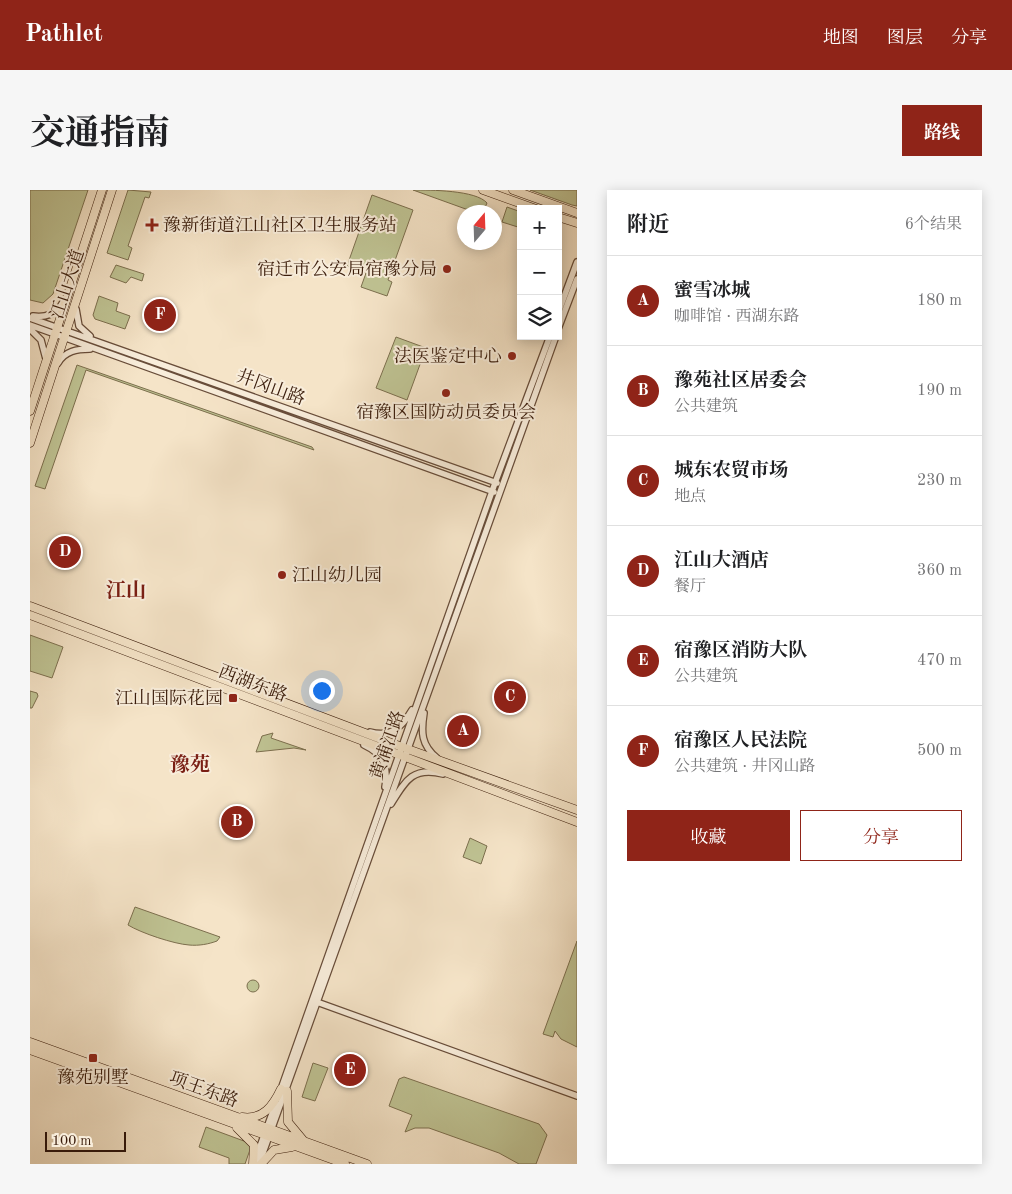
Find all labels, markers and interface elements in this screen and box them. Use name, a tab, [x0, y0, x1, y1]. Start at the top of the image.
text: Pathlet	[25, 23, 103, 47]
text: 地图	[823, 29, 859, 47]
text: 图层	[887, 29, 923, 47]
text: 分享	[951, 29, 987, 47]
button: 路线	[902, 105, 982, 156]
text: 交通指南	[30, 117, 170, 152]
north arrow	[457, 205, 502, 250]
map controls	[517, 205, 562, 340]
button: +	[517, 205, 562, 250]
place label: 豫新街道江山社区卫生服务站	[163, 215, 397, 235]
text: 附近	[627, 215, 669, 236]
text: 6个结果	[905, 217, 962, 233]
marker: 豫新街道江山社区卫生服务站	[145, 218, 159, 232]
street label: 江山大道	[46, 247, 88, 321]
button: −	[517, 250, 562, 295]
place label: 宿迁市公安局宿豫分局	[257, 259, 437, 279]
marker: 宿迁市公安局宿豫分局	[441, 263, 453, 275]
text: 蜜雪冰城	[674, 282, 750, 301]
text: A	[637, 293, 649, 309]
text: 180 m	[917, 293, 962, 309]
button: layers	[517, 295, 562, 340]
pin: F	[144, 296, 176, 334]
text: 咖啡馆 · 西湖东路	[674, 309, 799, 325]
place label: 法医鉴定中心	[394, 346, 502, 366]
marker: 法医鉴定中心	[506, 350, 518, 362]
street label: 井冈山路	[234, 365, 308, 409]
text: 豫苑社区居委会	[674, 372, 807, 391]
text: B	[637, 383, 649, 399]
text: 190 m	[917, 383, 962, 399]
marker: 宿豫区国防动员委员会	[440, 387, 452, 399]
text: 公共建筑	[674, 399, 738, 415]
place label: 宿豫区国防动员委员会	[356, 402, 536, 422]
text: 城东农贸市场	[674, 462, 788, 481]
text: C	[638, 473, 648, 489]
text: 230 m	[917, 473, 962, 489]
text: 地点	[674, 489, 706, 505]
pin: D	[49, 533, 81, 571]
text: 江山大酒店	[674, 552, 769, 571]
text: D	[637, 563, 649, 579]
text: 360 m	[917, 563, 962, 579]
place label: 江山幼儿园	[292, 565, 382, 585]
marker: 江山幼儿园	[276, 569, 288, 581]
district label: 江山	[106, 579, 146, 602]
text: 餐厅	[674, 579, 706, 595]
text: 宿豫区消防大队	[674, 642, 807, 661]
text: E	[637, 653, 649, 669]
text: 470 m	[917, 653, 962, 669]
street label: 西湖东路	[216, 661, 290, 705]
text: 公共建筑	[674, 669, 738, 685]
your location	[309, 678, 335, 704]
pin: C	[494, 678, 526, 716]
place label: 江山国际花园	[115, 688, 223, 708]
marker: 江山国际花园	[227, 692, 239, 704]
street label: 黄浦江路	[366, 708, 408, 782]
pin: A	[447, 712, 479, 750]
text: 宿豫区人民法院	[674, 732, 807, 751]
text: F	[638, 743, 648, 759]
text: 500 m	[917, 743, 962, 759]
district label: 豫苑	[170, 753, 210, 776]
text: 公共建筑 · 井冈山路	[674, 759, 815, 775]
pin: B	[221, 803, 253, 841]
button: 收藏	[627, 810, 790, 861]
button: 分享	[800, 810, 962, 861]
pin: E	[334, 1051, 366, 1089]
marker: 豫苑别墅	[87, 1052, 99, 1064]
place label: 豫苑别墅	[57, 1067, 129, 1087]
street label: 项王东路	[167, 1067, 241, 1111]
scale bar	[45, 1129, 126, 1152]
text: 100 m	[52, 1134, 91, 1148]

